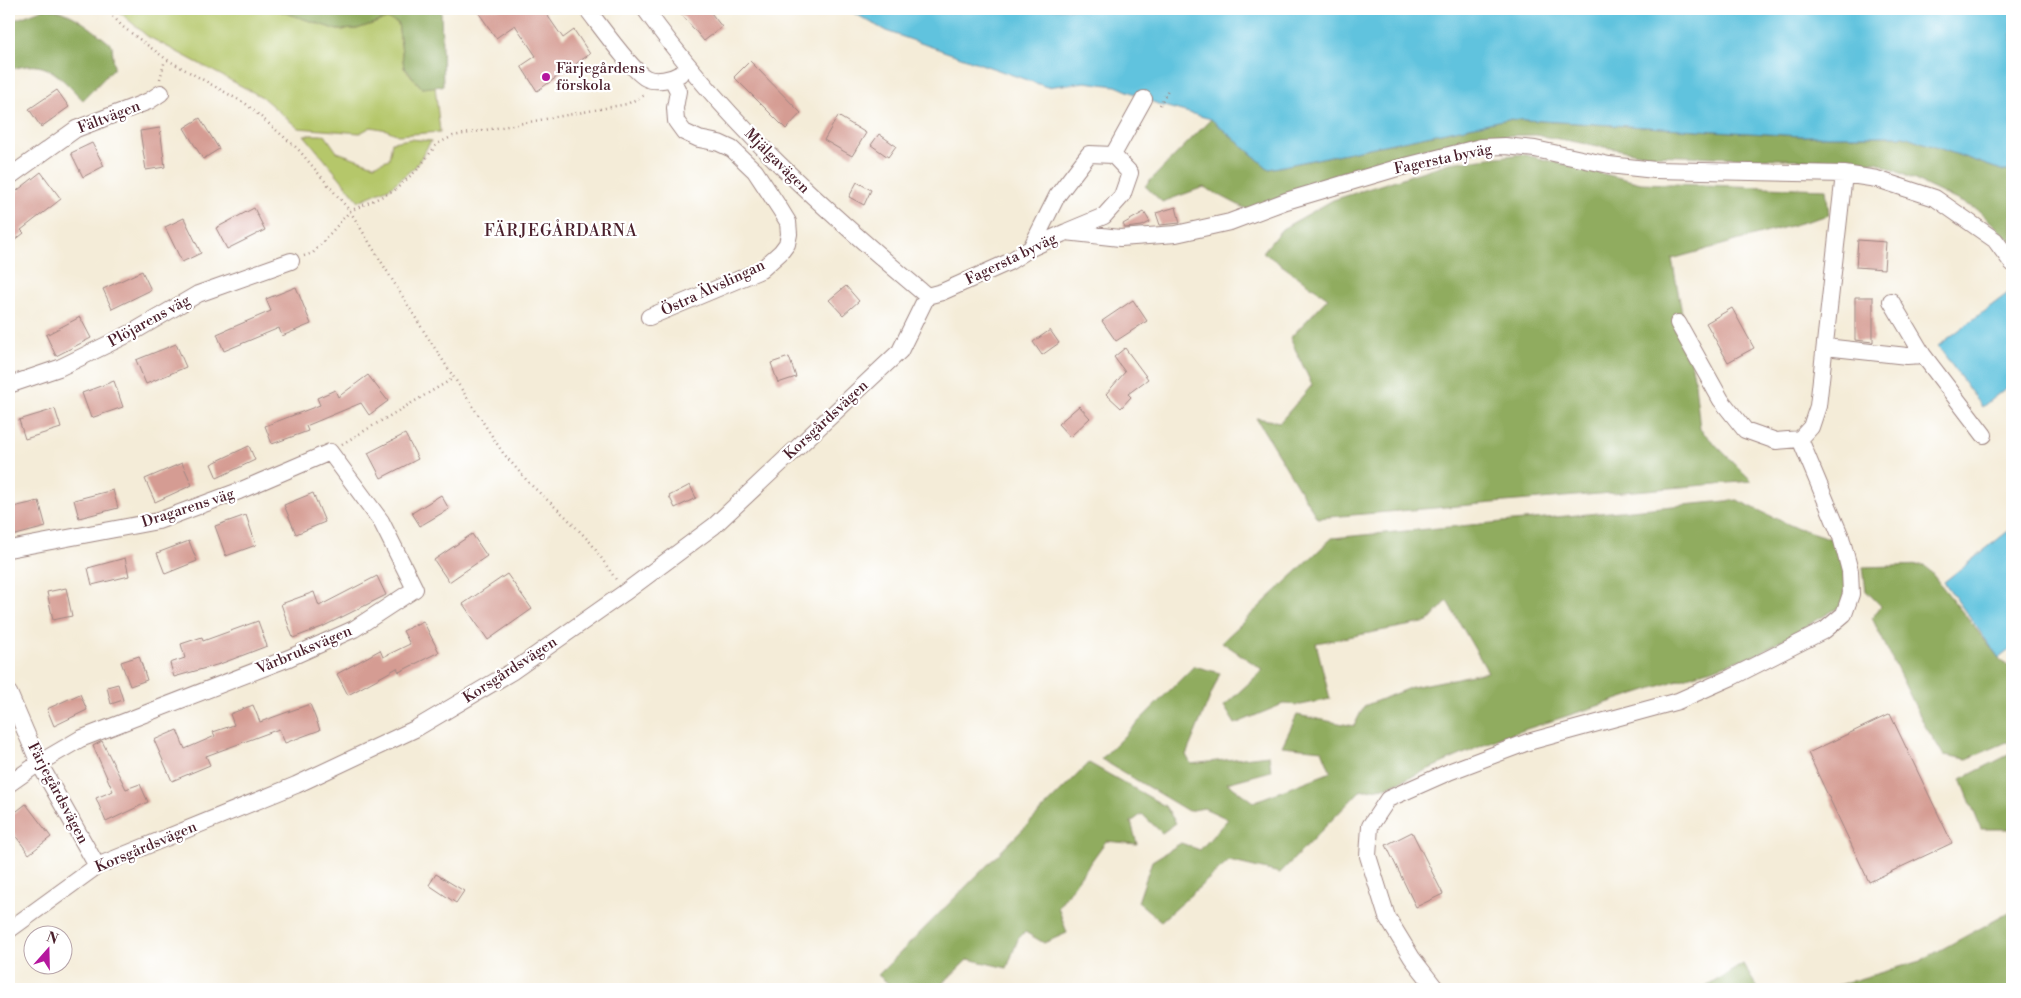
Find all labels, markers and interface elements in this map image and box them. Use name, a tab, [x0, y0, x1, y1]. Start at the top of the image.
place label: Färjegårdens förskola	[556, 59, 645, 95]
marker: Färjegårdens förskola	[540, 71, 552, 83]
street label: Fältvägen	[75, 96, 143, 138]
street label: Mjälgavägen	[740, 124, 814, 198]
street label: Fagersta byväg	[1392, 139, 1494, 179]
district label: FÄRJEGÅRDARNA	[484, 219, 638, 241]
street label: Fagersta byväg	[962, 229, 1060, 289]
street label: Östra Älvslingan	[658, 255, 768, 320]
street label: Plöjarens väg	[105, 291, 194, 351]
street label: Korsgårdsvägen	[780, 376, 872, 464]
street label: Dragarens väg	[139, 484, 237, 532]
street label: Vårbruksvägen	[253, 621, 355, 679]
street label: Korsgårdsvägen	[459, 632, 561, 708]
street label: Färjegårdsvägen	[23, 739, 93, 847]
street label: Korsgårdsvägen	[92, 817, 200, 877]
north arrow	[22, 926, 72, 976]
text: N	[44, 928, 60, 949]

